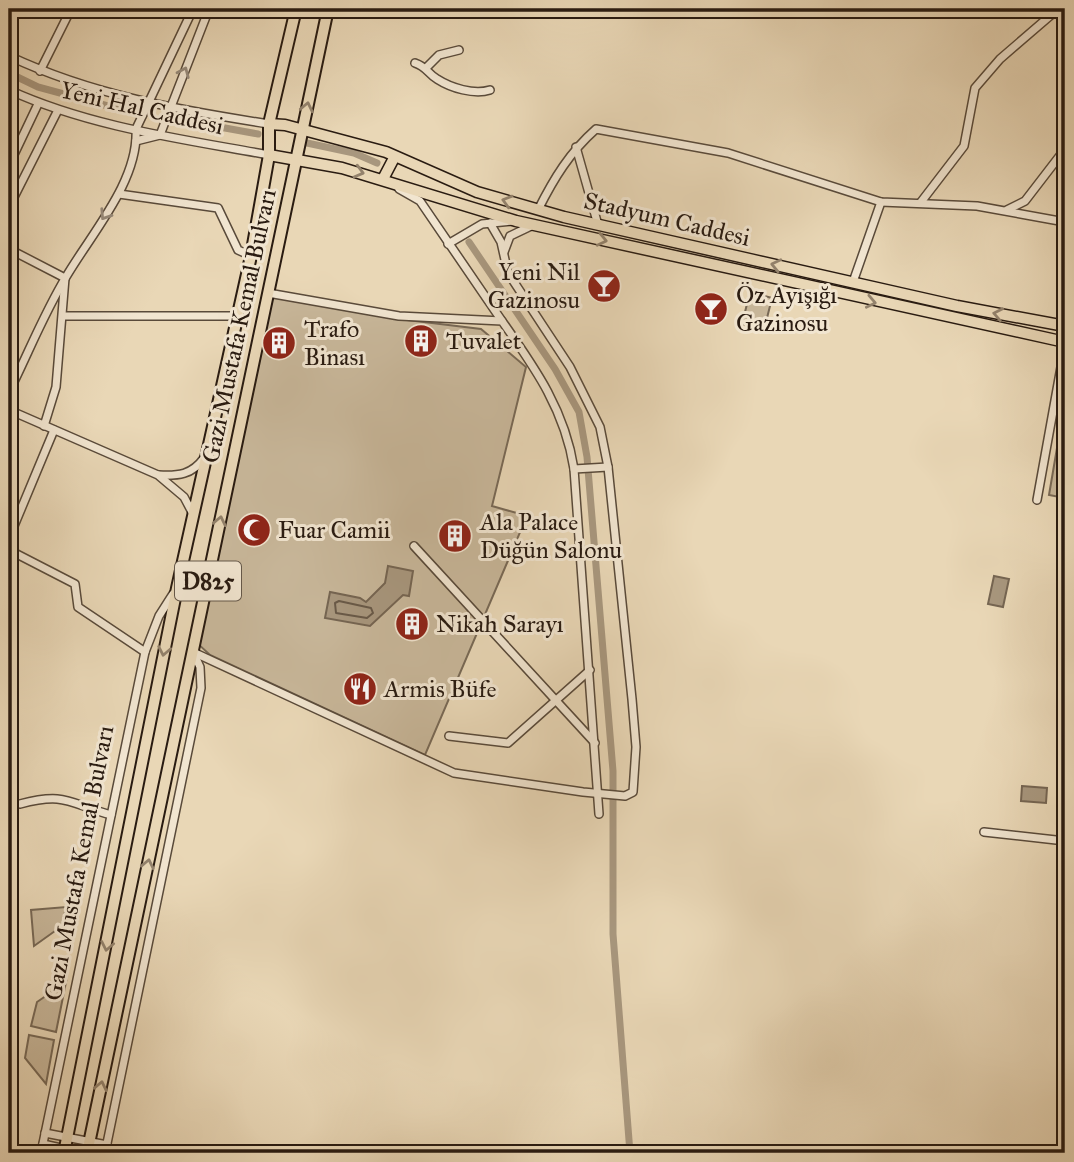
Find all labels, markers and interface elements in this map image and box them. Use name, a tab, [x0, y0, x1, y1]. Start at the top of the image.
one-way arrow	[176, 66, 190, 78]
street label: Yeni Hal Caddesi	[57, 75, 227, 141]
one-way arrow	[298, 101, 313, 113]
one-way arrow	[353, 164, 365, 179]
street label: Stadyum Caddesi	[581, 185, 753, 253]
street label: Gazi Mustafa Kemal Bulvarı	[195, 186, 283, 466]
one-way arrow	[501, 195, 513, 209]
one-way arrow	[101, 207, 114, 220]
one-way arrow	[596, 232, 608, 246]
place label: Yeni Nil Gazinosu	[488, 257, 581, 315]
one-way arrow	[770, 259, 782, 273]
bar icon: Yeni Nil Gazinosu	[585, 267, 623, 305]
place label: Öz Ayışığı Gazinosu	[736, 280, 837, 338]
bar icon: Öz Ayışığı Gazinosu	[692, 290, 730, 328]
one-way arrow	[865, 293, 877, 308]
one-way arrow	[992, 307, 1004, 322]
place label: Trafo Binası	[304, 314, 365, 372]
building icon: Tuvalet	[402, 322, 440, 360]
building icon: Trafo Binası	[260, 324, 298, 362]
place label: Tuvalet	[446, 326, 522, 356]
place label: Ala Palace Düğün Salonu	[479, 507, 622, 565]
mosque icon: Fuar Camii	[235, 511, 273, 549]
one-way arrow	[212, 515, 227, 527]
place label: Fuar Camii	[278, 515, 391, 545]
building icon: Ala Palace Düğün Salonu	[436, 517, 474, 555]
road number: D825	[175, 562, 241, 600]
building icon: Nikah Sarayı	[393, 605, 431, 643]
place label: Nikah Sarayı	[436, 609, 564, 639]
one-way arrow	[158, 645, 173, 657]
restaurant icon: Armis Büfe	[341, 670, 379, 708]
place label: Armis Büfe	[383, 674, 496, 704]
street label: Gazi Mustafa Kemal Bulvarı	[38, 723, 120, 1003]
one-way arrow	[140, 858, 155, 870]
one-way arrow	[100, 940, 115, 952]
one-way arrow	[93, 1081, 107, 1093]

